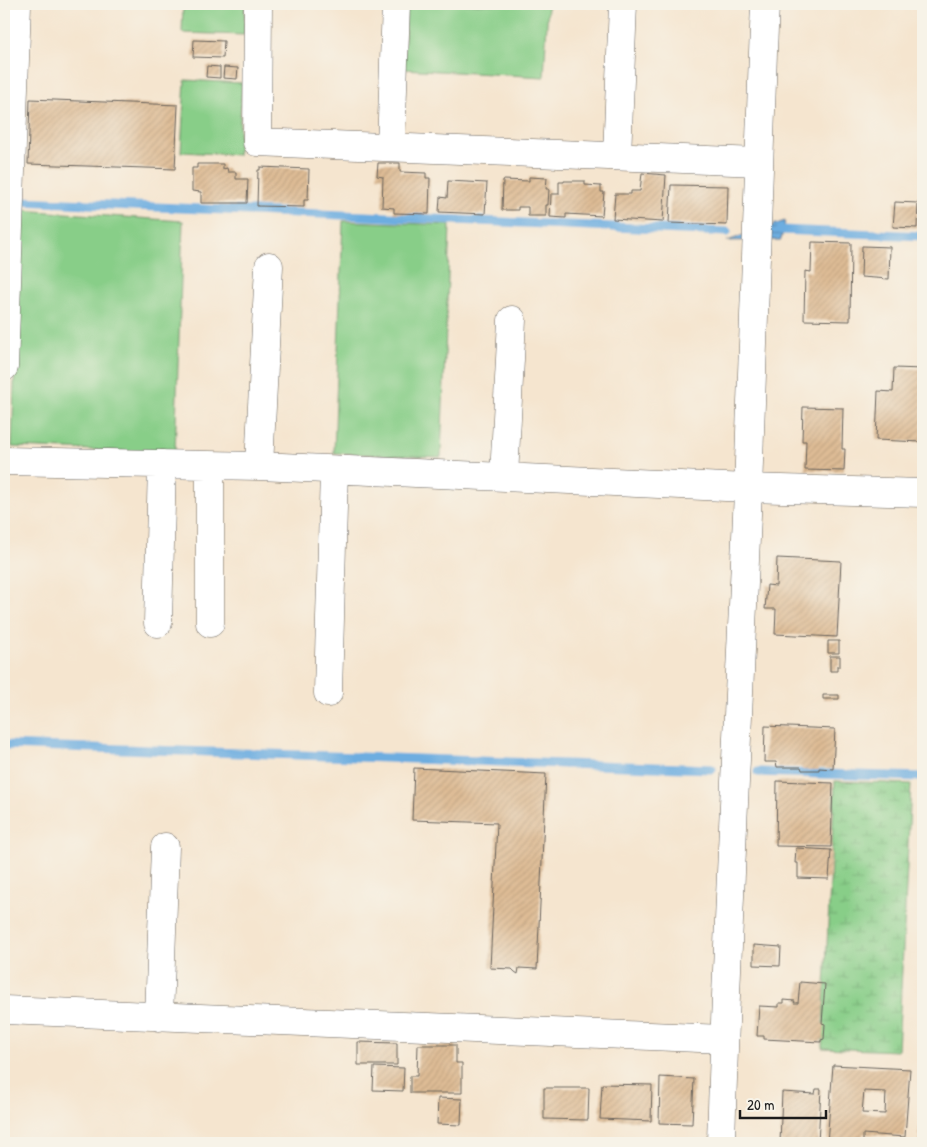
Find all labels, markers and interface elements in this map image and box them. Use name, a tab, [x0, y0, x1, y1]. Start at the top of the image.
scale bar	[740, 1087, 826, 1119]
text: 20 m	[747, 1094, 774, 1115]

